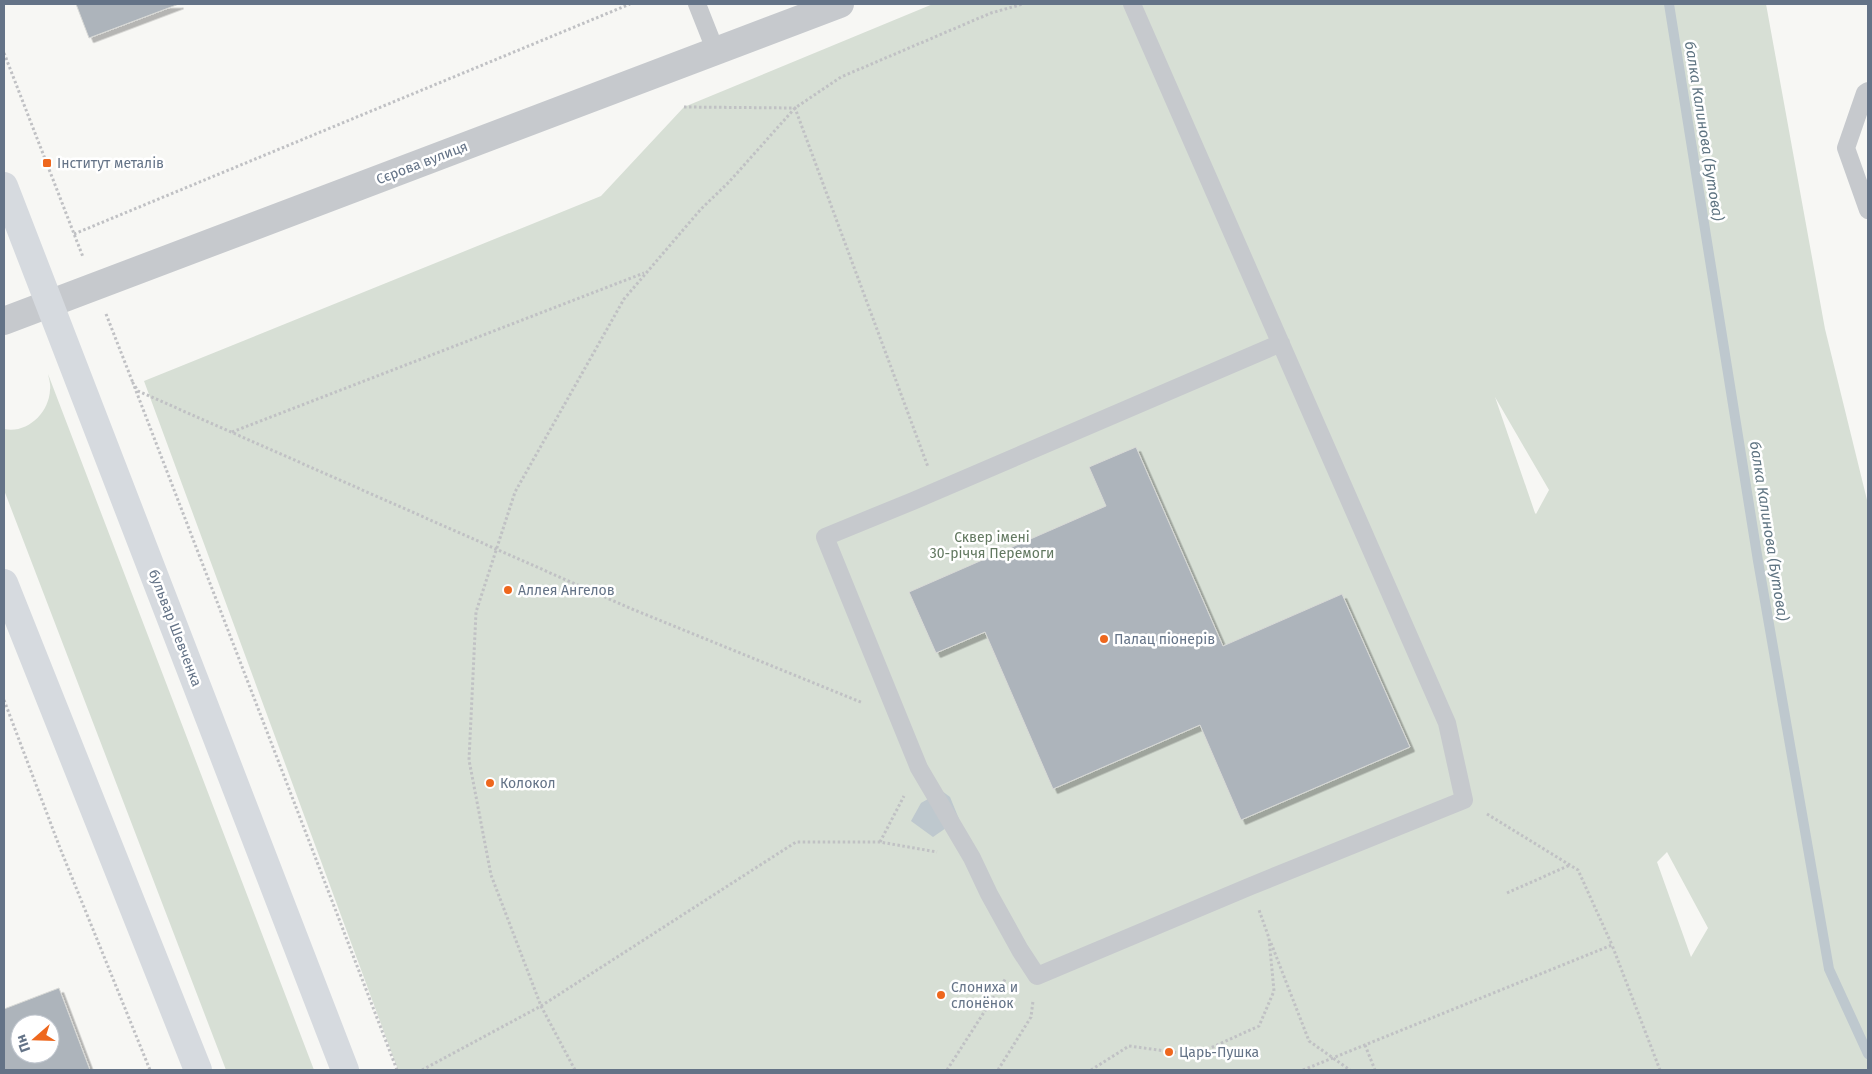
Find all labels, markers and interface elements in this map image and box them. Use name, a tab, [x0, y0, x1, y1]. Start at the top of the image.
water label: балка Калинова (Бутова)	[1681, 40, 1727, 222]
street label: Сєрова вулиця	[374, 138, 470, 188]
place label: Інститут металів	[57, 155, 164, 172]
marker: Інститут металів	[41, 157, 53, 169]
water label: балка Калинова (Бутова)	[1746, 440, 1792, 622]
park label: Сквер імені 30-річчя Перемоги	[930, 529, 1054, 562]
street label: бульвар Шевченка	[145, 567, 205, 689]
place label: Аллея Ангелов	[518, 582, 615, 599]
marker: Аллея Ангелов	[502, 584, 514, 596]
place label: Палац піонерів	[1114, 631, 1215, 648]
marker: Палац піонерів	[1098, 633, 1110, 645]
place label: Колокол	[500, 775, 556, 792]
marker: Колокол	[484, 777, 496, 789]
place label: Слониха и слонёнок	[951, 979, 1018, 1012]
marker: Слониха и слонёнок	[935, 989, 947, 1001]
north arrow	[10, 1014, 60, 1064]
text: Пн	[12, 1032, 34, 1054]
place label: Царь-Пушка	[1179, 1044, 1259, 1061]
marker: Царь-Пушка	[1163, 1046, 1175, 1058]

